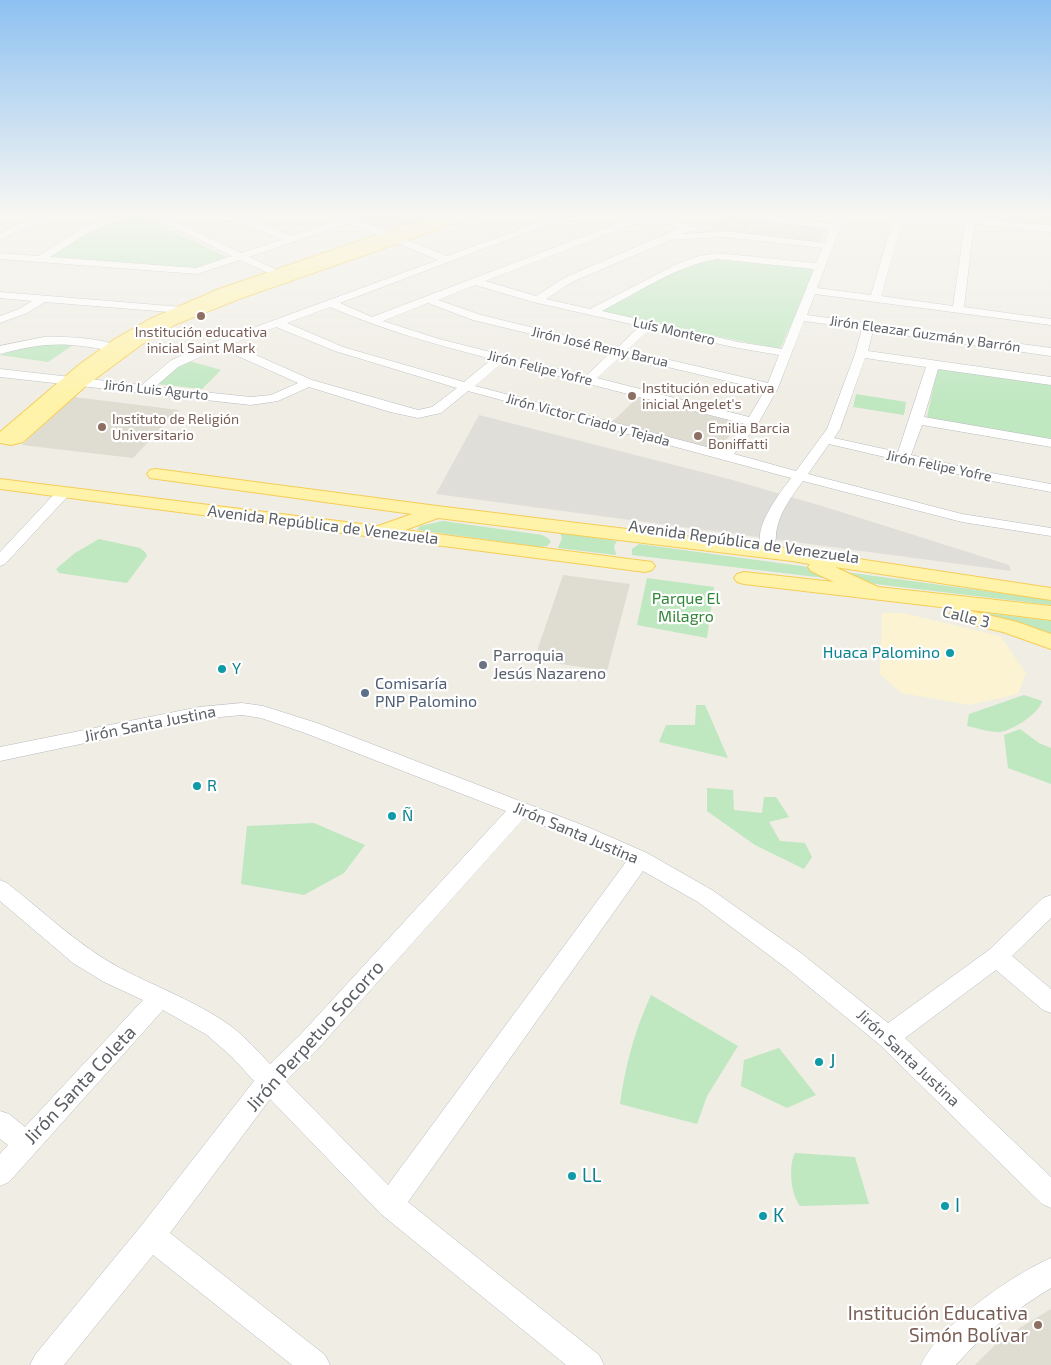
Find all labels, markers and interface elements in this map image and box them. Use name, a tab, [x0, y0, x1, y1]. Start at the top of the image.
marker: Institución educativa inicial Saint Mark	[195, 310, 207, 322]
street label: Jirón Eleazar Guzmán y Barrón	[828, 312, 1022, 356]
street label: Luís Montero	[631, 313, 717, 349]
street label: Jirón José Remy Barua	[530, 323, 670, 371]
place label: Institución educativa inicial Saint Mark	[135, 324, 267, 357]
street label: Jirón Felipe Yofre	[486, 347, 594, 389]
street label: Jirón Luis Agurto	[103, 376, 209, 404]
place label: Institución educativa inicial Angelet's	[642, 380, 774, 412]
street label: Jirón Victor Criado y Tejada	[504, 390, 672, 450]
marker: Institución educativa inicial Angelet's	[626, 390, 638, 402]
place label: Instituto de Religión Universitario	[112, 411, 239, 444]
place label: Emilia Barcia Boniffatti	[708, 420, 790, 452]
marker: Instituto de Religión Universitario	[96, 421, 108, 433]
marker: Emilia Barcia Boniffatti	[692, 430, 704, 442]
street label: Jirón Felipe Yofre	[885, 447, 993, 485]
street label: Avenida República de Venezuela	[206, 501, 440, 549]
street label: Avenida República de Venezuela	[628, 516, 860, 568]
park label: Parque El Milagro	[652, 589, 720, 627]
street label: Calle 3	[940, 602, 992, 632]
place label: Huaca Palomino	[823, 643, 940, 663]
place label: Parroquia Jesús Nazareno	[493, 646, 606, 684]
marker: Huaca Palomino	[944, 647, 956, 659]
place label: Y	[232, 659, 241, 679]
marker: Parroquia Jesús Nazareno	[477, 659, 489, 671]
marker: Y	[216, 663, 228, 675]
place label: Comisaría PNP Palomino	[375, 674, 477, 712]
marker: Comisaría PNP Palomino	[359, 687, 371, 699]
street label: Jirón Santa Justina	[82, 702, 218, 746]
place label: R	[207, 776, 217, 796]
marker: R	[191, 780, 203, 792]
street label: Jirón Santa Justina	[511, 798, 641, 868]
place label: Ñ	[402, 806, 413, 826]
marker: Ñ	[386, 810, 398, 822]
street label: Jirón Perpetuo Socorro	[241, 956, 389, 1116]
street label: Jirón Santa Justina	[852, 1005, 964, 1111]
street label: Jirón Santa Coleta	[19, 1021, 141, 1149]
place label: J	[829, 1051, 835, 1073]
marker: J	[813, 1056, 825, 1068]
place label: LL	[582, 1165, 602, 1187]
marker: LL	[566, 1170, 578, 1182]
place label: I	[955, 1195, 960, 1217]
marker: I	[939, 1200, 951, 1212]
place label: K	[773, 1205, 784, 1227]
marker: K	[757, 1210, 769, 1222]
place label: Institución Educativa Simón Bolívar	[848, 1303, 1028, 1347]
marker: Institución Educativa Simón Bolívar	[1032, 1319, 1044, 1331]

